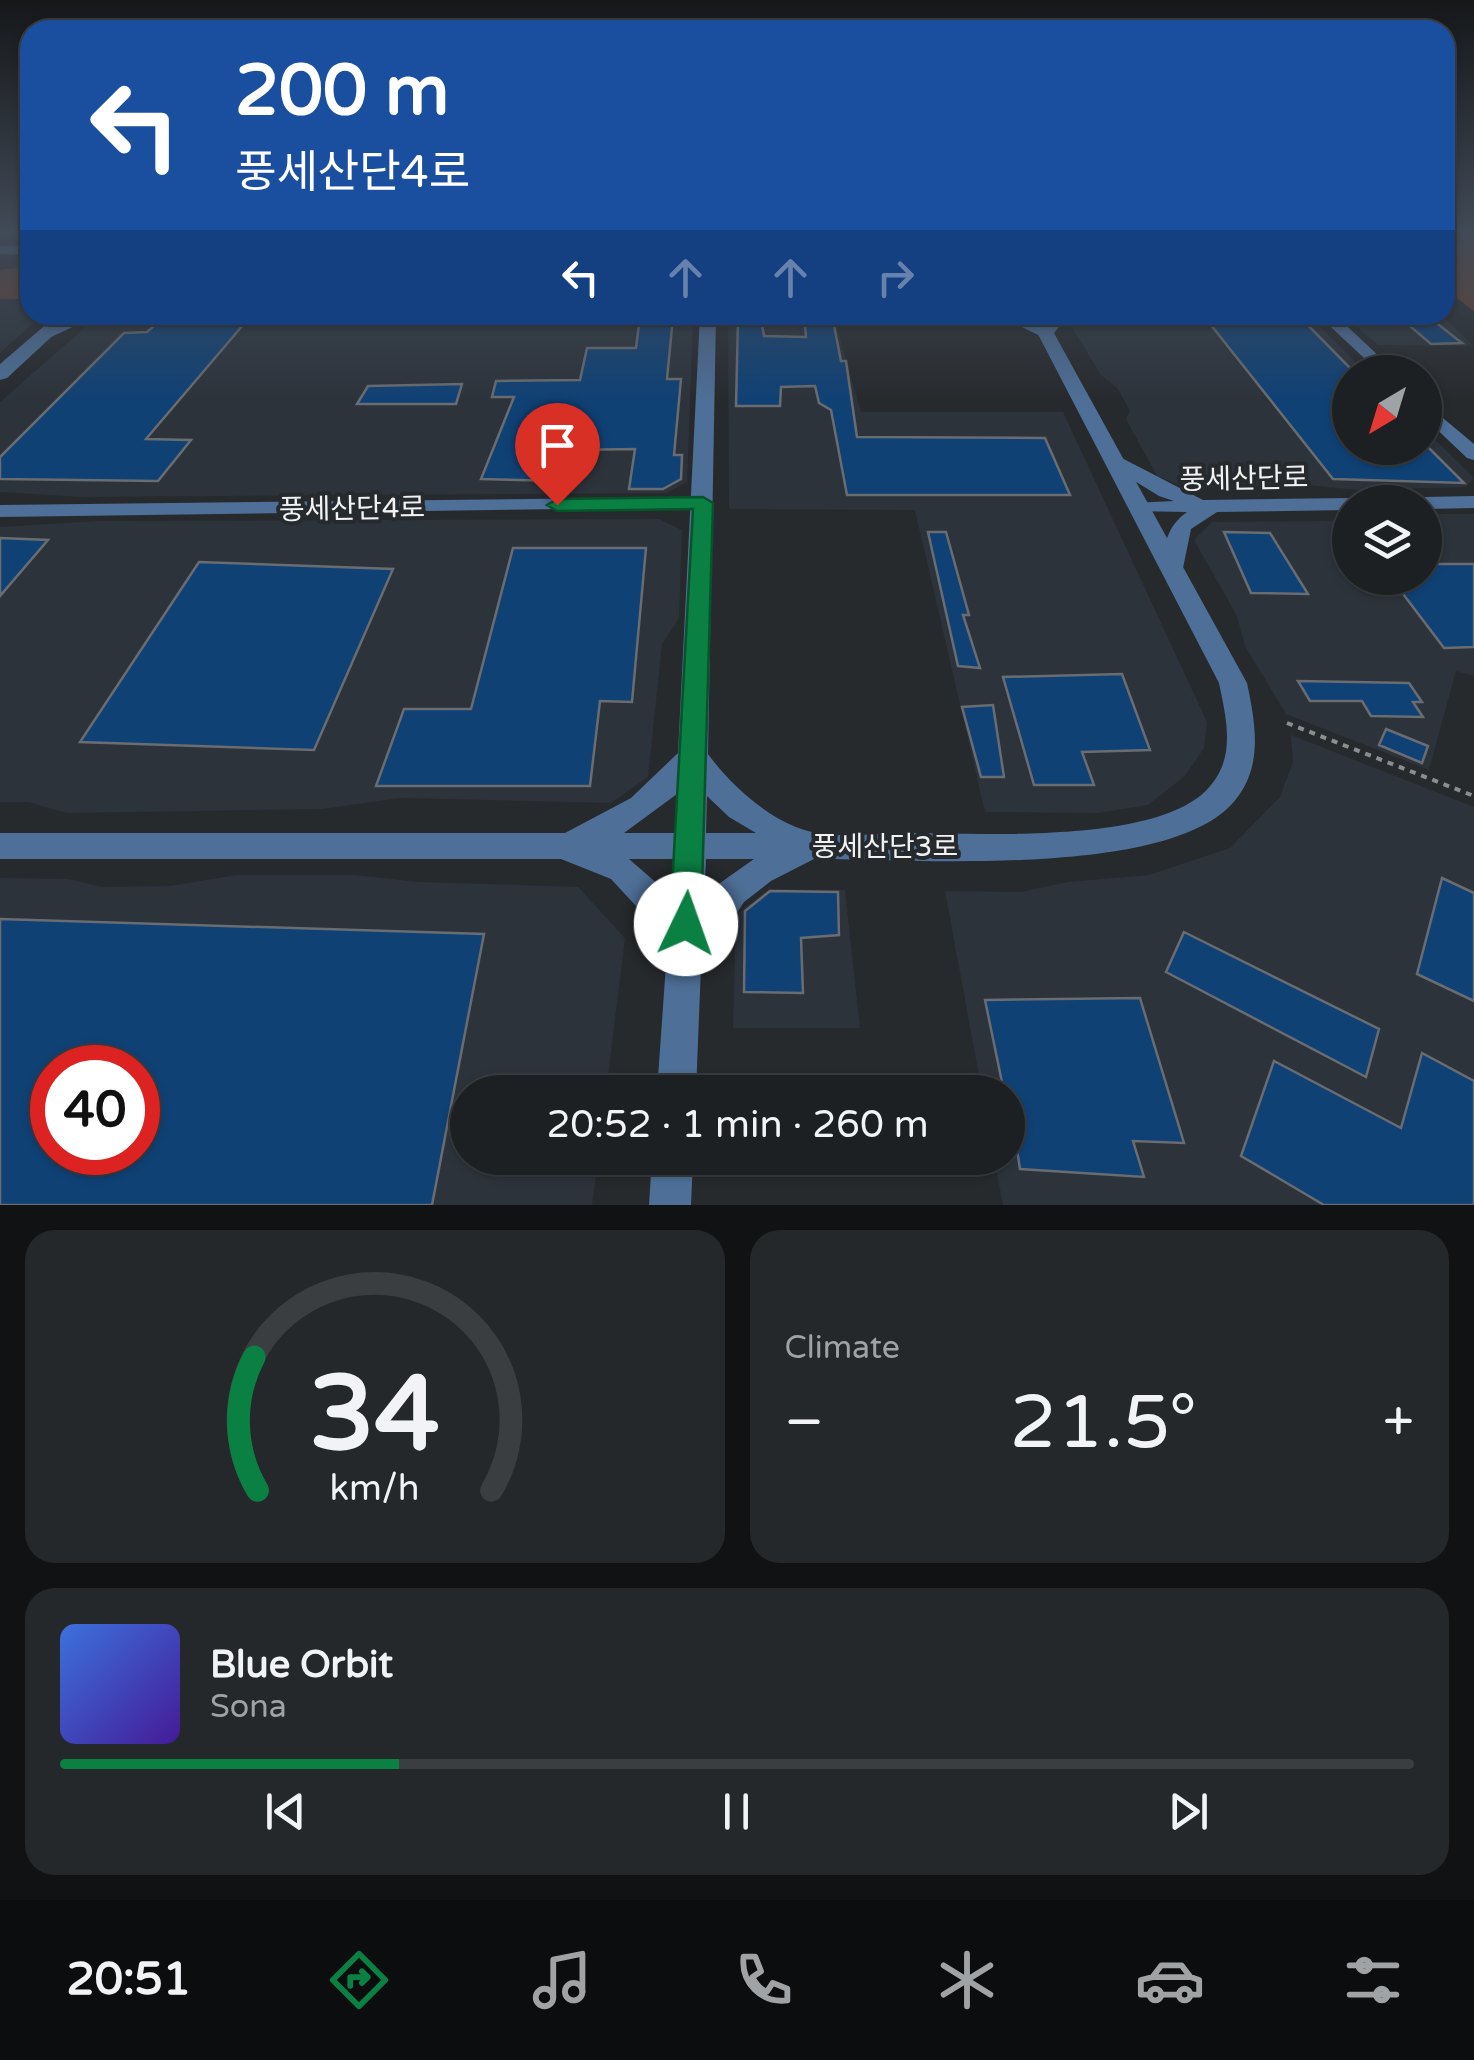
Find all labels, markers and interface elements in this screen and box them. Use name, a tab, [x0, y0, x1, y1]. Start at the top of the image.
text: 200 m	[235, 50, 449, 134]
icon: left	[70, 60, 200, 190]
text: 풍세산단4로	[235, 146, 470, 200]
icon: left	[553, 250, 608, 305]
icon: ahead	[658, 250, 713, 305]
icon: ahead	[763, 250, 818, 305]
icon: right	[868, 250, 923, 305]
north arrow	[1332, 355, 1442, 465]
map controls	[1332, 355, 1442, 595]
pin	[515, 403, 600, 506]
icon: arrive	[530, 418, 585, 473]
street label: 풍세산단로	[1179, 461, 1309, 497]
button: layers	[1332, 485, 1442, 595]
street label: 풍세산단4로	[279, 491, 425, 527]
street label: 풍세산단3로	[812, 830, 958, 864]
position arrow	[634, 872, 738, 976]
speed limit sign: 40	[30, 1045, 160, 1175]
text: 20:52 · 1 min · 260 m	[546, 1102, 929, 1148]
text: Climate	[785, 1329, 900, 1367]
text: 34	[309, 1353, 440, 1478]
text: 21.5°	[1010, 1378, 1197, 1468]
text: −	[785, 1390, 824, 1456]
text: +	[1383, 1390, 1414, 1456]
text: km/h	[330, 1467, 420, 1510]
text: Blue Orbit	[210, 1642, 393, 1688]
text: Sona	[210, 1688, 287, 1726]
icon: previous	[258, 1784, 313, 1839]
icon: pause	[709, 1784, 764, 1839]
icon: next	[1161, 1784, 1216, 1839]
icon: directions	[324, 1945, 394, 2015]
icon: music	[527, 1945, 597, 2015]
icon: phone	[729, 1945, 799, 2015]
icon: climate	[932, 1945, 1002, 2015]
icon: car	[1135, 1945, 1205, 2015]
icon: filters	[1338, 1945, 1408, 2015]
text: 20:51	[66, 1953, 191, 2007]

